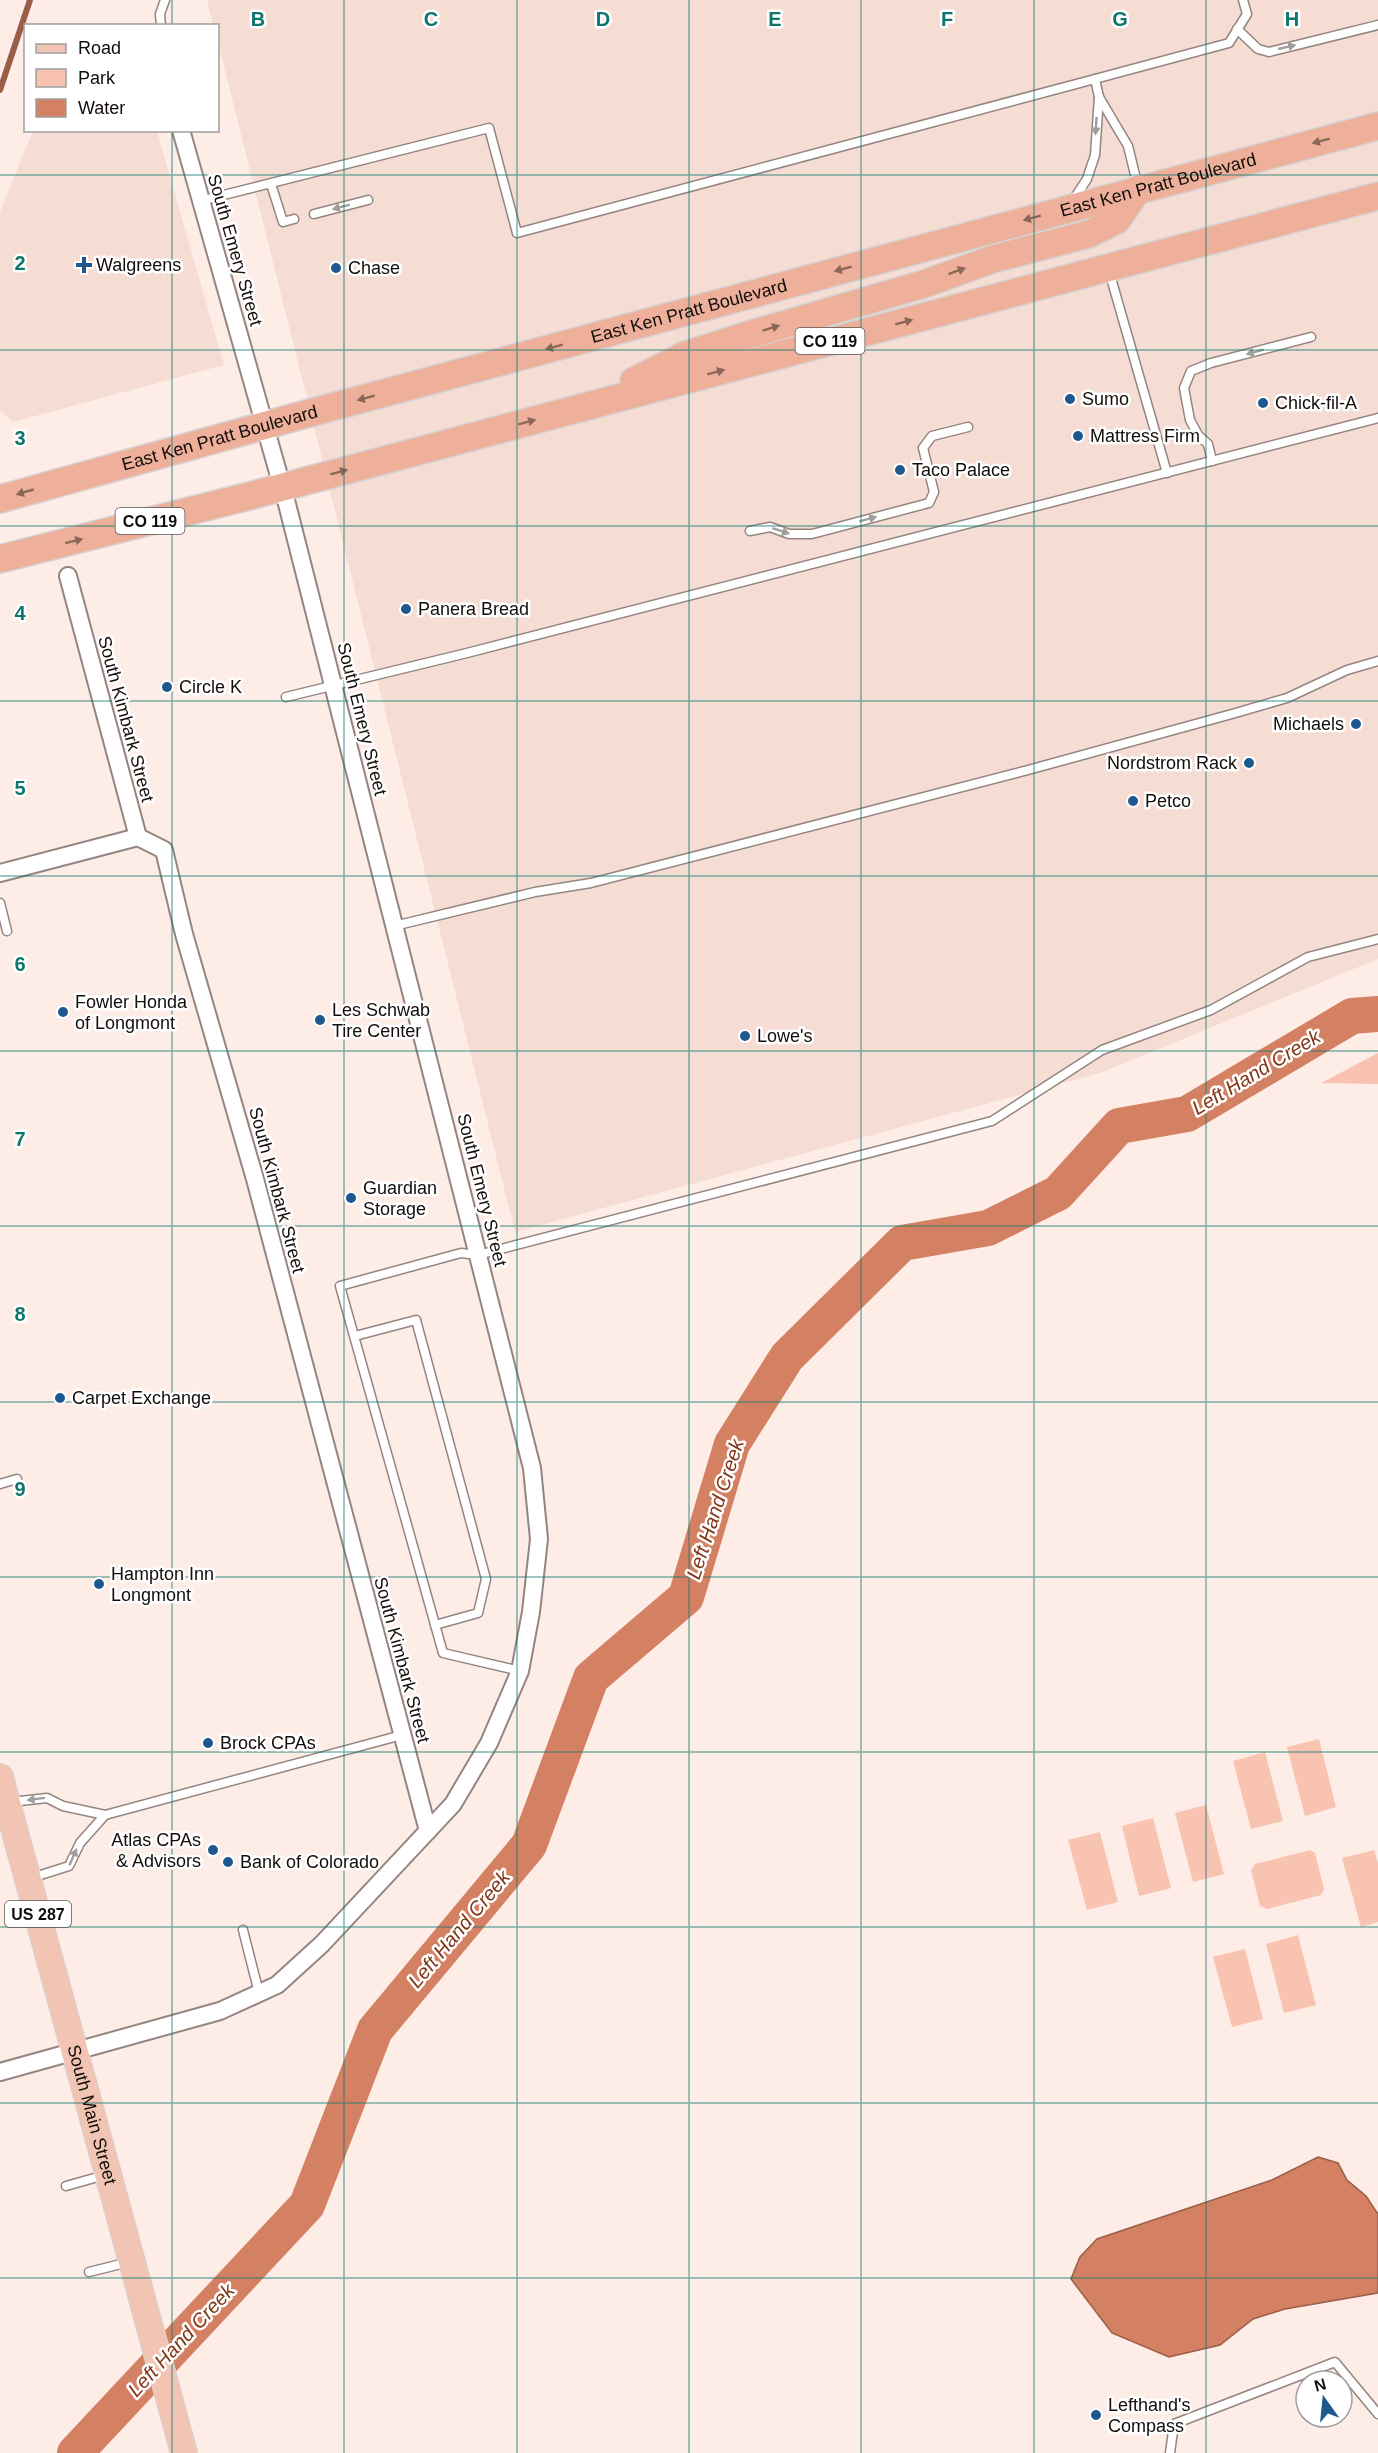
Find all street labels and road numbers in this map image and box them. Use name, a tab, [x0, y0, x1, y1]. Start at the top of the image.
street label: East Ken Pratt Boulevard	[1058, 149, 1258, 221]
street label: South Emery Street	[204, 172, 266, 328]
street label: East Ken Pratt Boulevard	[589, 275, 789, 347]
road number: CO 119	[796, 328, 864, 354]
street label: East Ken Pratt Boulevard	[120, 401, 320, 475]
road number: CO 119	[116, 508, 184, 534]
street label: South Kimbark Street	[94, 634, 158, 804]
street label: South Emery Street	[333, 640, 391, 798]
street label: South Kimbark Street	[245, 1105, 309, 1275]
street label: South Emery Street	[453, 1111, 511, 1269]
street label: South Kimbark Street	[370, 1575, 434, 1745]
road number: US 287	[5, 1901, 71, 1927]
street label: South Main Street	[63, 2043, 121, 2187]

